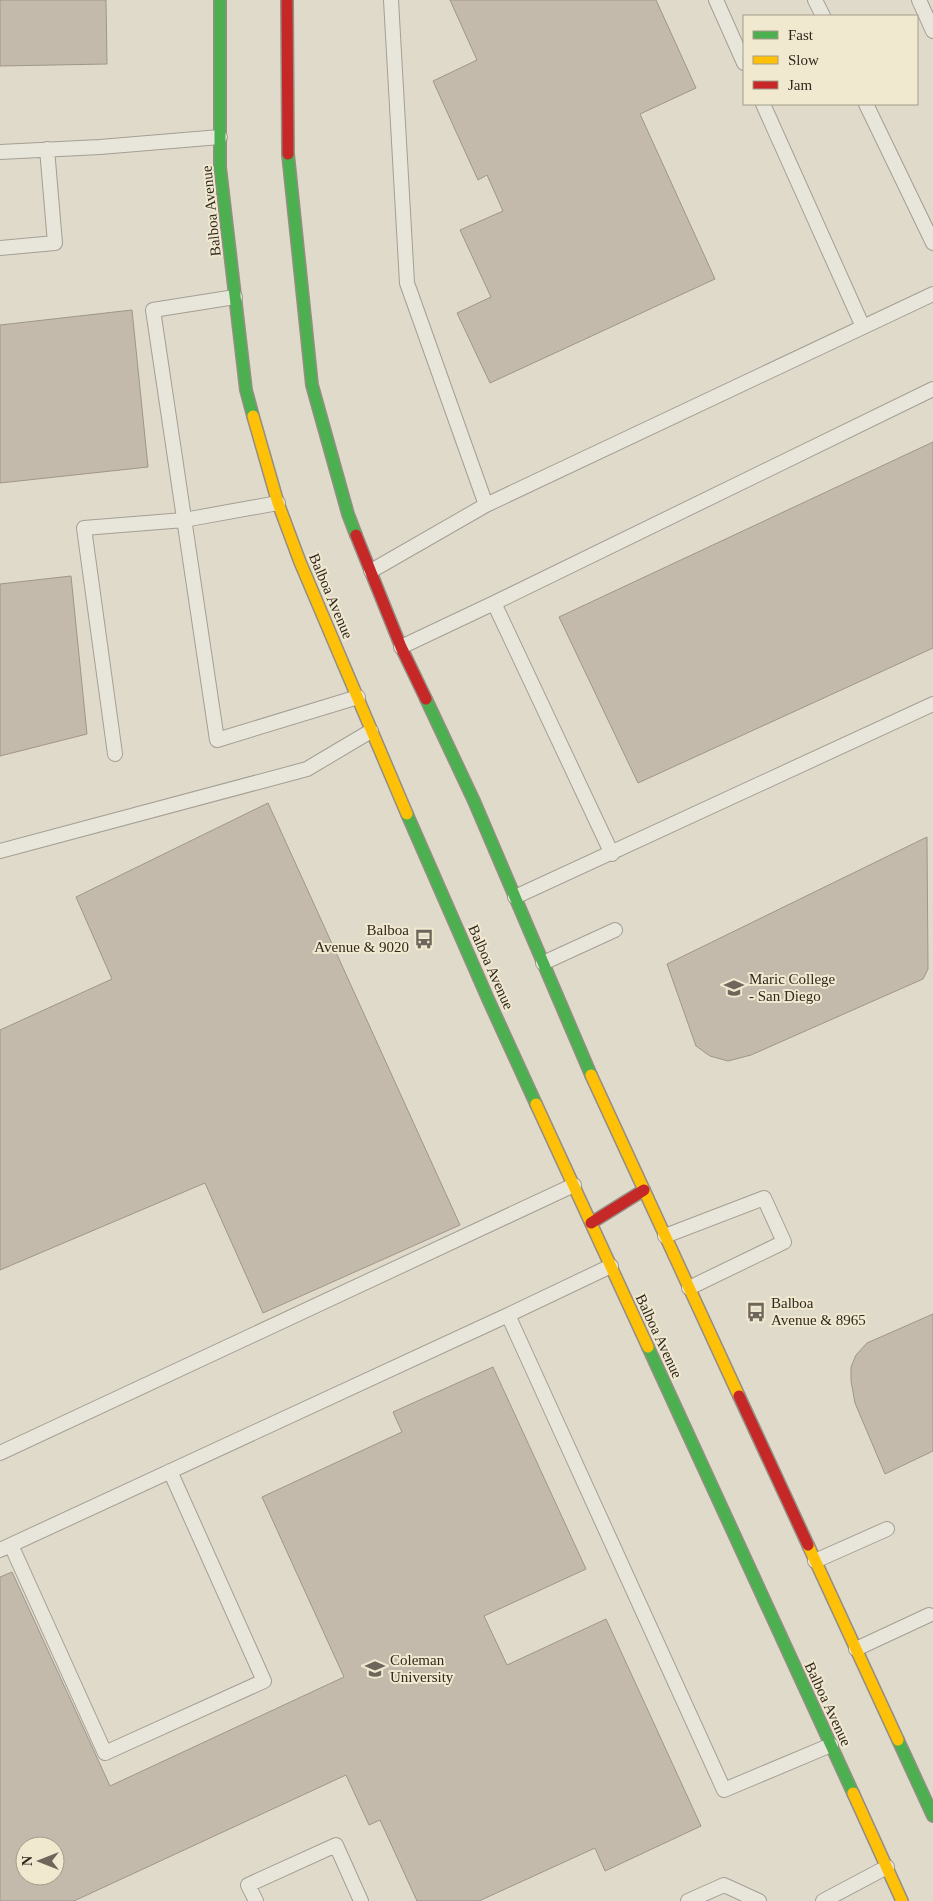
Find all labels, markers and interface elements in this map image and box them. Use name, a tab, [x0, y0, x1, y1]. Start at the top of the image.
legend	[743, 15, 918, 105]
text: Fast	[788, 27, 814, 43]
text: Slow	[788, 52, 819, 68]
text: Jam	[788, 77, 812, 93]
street label: Balboa Avenue	[198, 165, 224, 257]
street label: Balboa Avenue	[306, 551, 356, 641]
place label: Balboa Avenue & 9020	[314, 922, 409, 955]
street label: Balboa Avenue	[465, 922, 517, 1012]
bus stop icon: Balboa Avenue & 9020	[413, 928, 435, 950]
place label: Maric College - San Diego	[749, 971, 836, 1004]
school or university icon: Maric College - San Diego	[723, 977, 745, 999]
street label: Balboa Avenue	[633, 1291, 686, 1381]
place label: Balboa Avenue & 8965	[771, 1295, 866, 1328]
bus stop icon: Balboa Avenue & 8965	[745, 1301, 767, 1323]
place label: Coleman University	[390, 1652, 454, 1685]
school or university icon: Coleman University	[364, 1658, 386, 1680]
street label: Balboa Avenue	[802, 1659, 855, 1749]
north arrow	[15, 1836, 65, 1886]
text: N	[20, 1856, 35, 1866]

